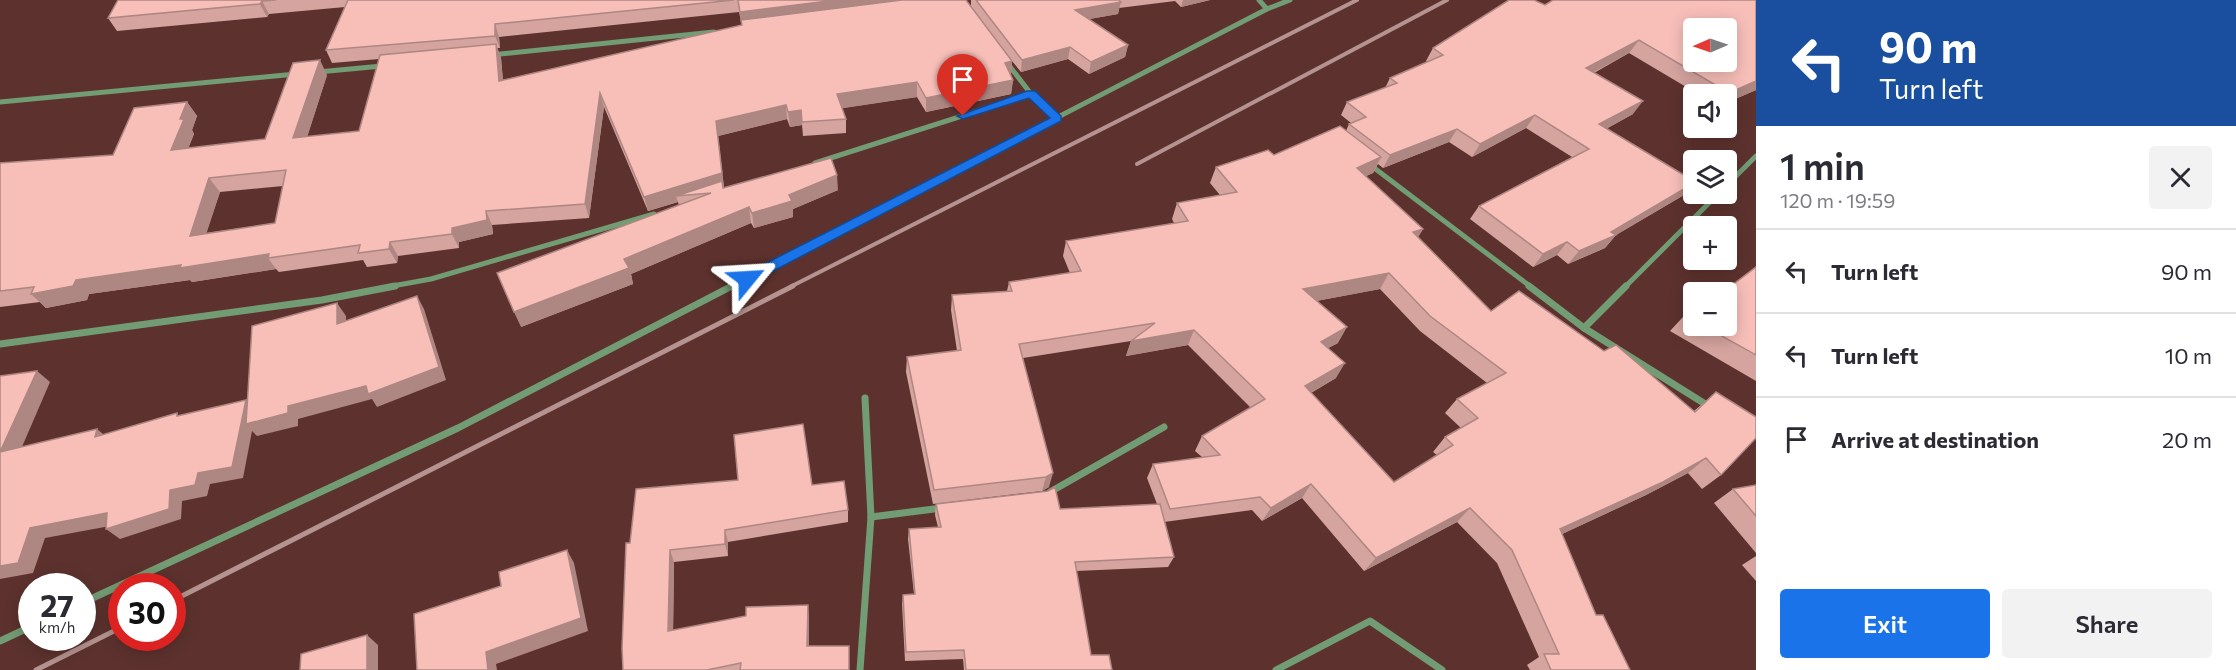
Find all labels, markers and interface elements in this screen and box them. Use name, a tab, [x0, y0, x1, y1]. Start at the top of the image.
north arrow	[1683, 18, 1737, 72]
map controls	[1683, 18, 1737, 336]
text: 90 m	[1879, 20, 1978, 72]
icon: left	[1780, 24, 1858, 102]
pin	[937, 54, 988, 116]
icon: arrive	[946, 63, 979, 96]
text: Turn left	[1879, 72, 1983, 105]
button: sound	[1683, 84, 1737, 138]
text: 1 min	[1780, 143, 1865, 187]
button: close	[2149, 146, 2212, 209]
button: layers	[1683, 150, 1737, 204]
text: 120 m · 19:59	[1780, 188, 1895, 212]
button: +	[1683, 216, 1737, 270]
position arrow	[715, 247, 779, 311]
icon: left	[1780, 255, 1813, 288]
text: Turn left	[1831, 258, 1918, 285]
text: 90 m	[2161, 258, 2212, 285]
button: −	[1683, 282, 1737, 336]
icon: left	[1780, 339, 1813, 372]
text: Turn left	[1831, 342, 1918, 369]
text: 10 m	[2165, 342, 2212, 369]
icon: arrive	[1780, 423, 1813, 456]
text: Arrive at destination	[1831, 426, 2039, 453]
text: 20 m	[2162, 426, 2212, 453]
speed limit sign: 30	[108, 573, 186, 651]
text: 27	[40, 586, 74, 623]
button: Exit	[1780, 589, 1990, 658]
button: Share	[2002, 589, 2212, 658]
text: km/h	[39, 618, 75, 636]

